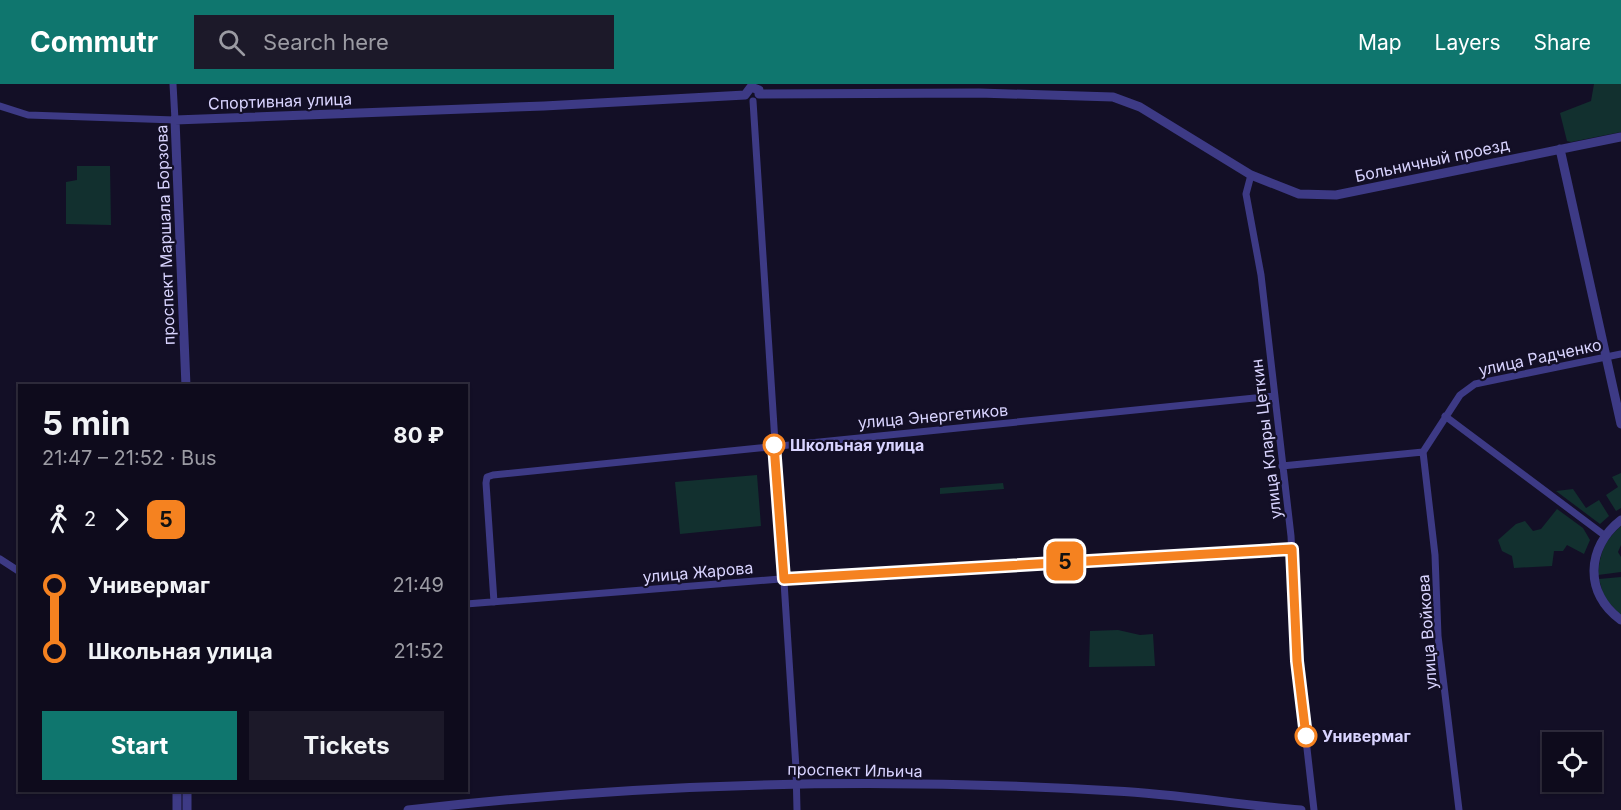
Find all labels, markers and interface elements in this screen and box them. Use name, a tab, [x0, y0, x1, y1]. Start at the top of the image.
search box	[194, 15, 614, 69]
text: Commutr	[30, 25, 158, 59]
icon: search	[215, 26, 248, 59]
text: Search here	[263, 29, 389, 55]
text: Map	[1358, 30, 1402, 55]
text: Layers	[1435, 30, 1501, 55]
text: Share	[1534, 30, 1591, 55]
street label: Спортивная улица	[208, 88, 352, 114]
street label: проспект Маршала Борзова	[151, 124, 179, 346]
street label: Больничный проезд	[1353, 134, 1511, 186]
street label: улица Радченко	[1477, 334, 1603, 380]
street label: улица Клары Цеткин	[1246, 358, 1286, 520]
street label: улица Энергетиков	[857, 399, 1009, 433]
text: 5 min	[42, 403, 131, 443]
text: 80 ₽	[393, 422, 444, 448]
marker: Школьная улица	[763, 434, 785, 456]
place label: Школьная улица	[790, 435, 924, 455]
text: 21:47 – 21:52 · Bus	[42, 446, 217, 470]
icon: walk	[42, 503, 75, 536]
icon: forward	[105, 503, 138, 536]
text: 2	[84, 507, 96, 531]
text: 5	[159, 507, 173, 532]
line badge: 5	[1046, 542, 1084, 580]
text: 5	[1058, 549, 1072, 574]
street label: улица Жарова	[642, 557, 754, 587]
text: Универмаг	[88, 572, 210, 598]
text: 21:49	[393, 573, 444, 597]
street label: улица Войкова	[1413, 574, 1441, 690]
text: Школьная улица	[88, 638, 273, 664]
text: 21:52	[394, 639, 444, 663]
button: Start	[42, 711, 237, 780]
button: Tickets	[249, 711, 444, 780]
marker: Универмаг	[1295, 725, 1317, 747]
place label: Универмаг	[1322, 726, 1411, 746]
map controls	[1542, 732, 1602, 792]
button: locate	[1542, 732, 1602, 792]
street label: проспект Ильича	[787, 759, 923, 781]

